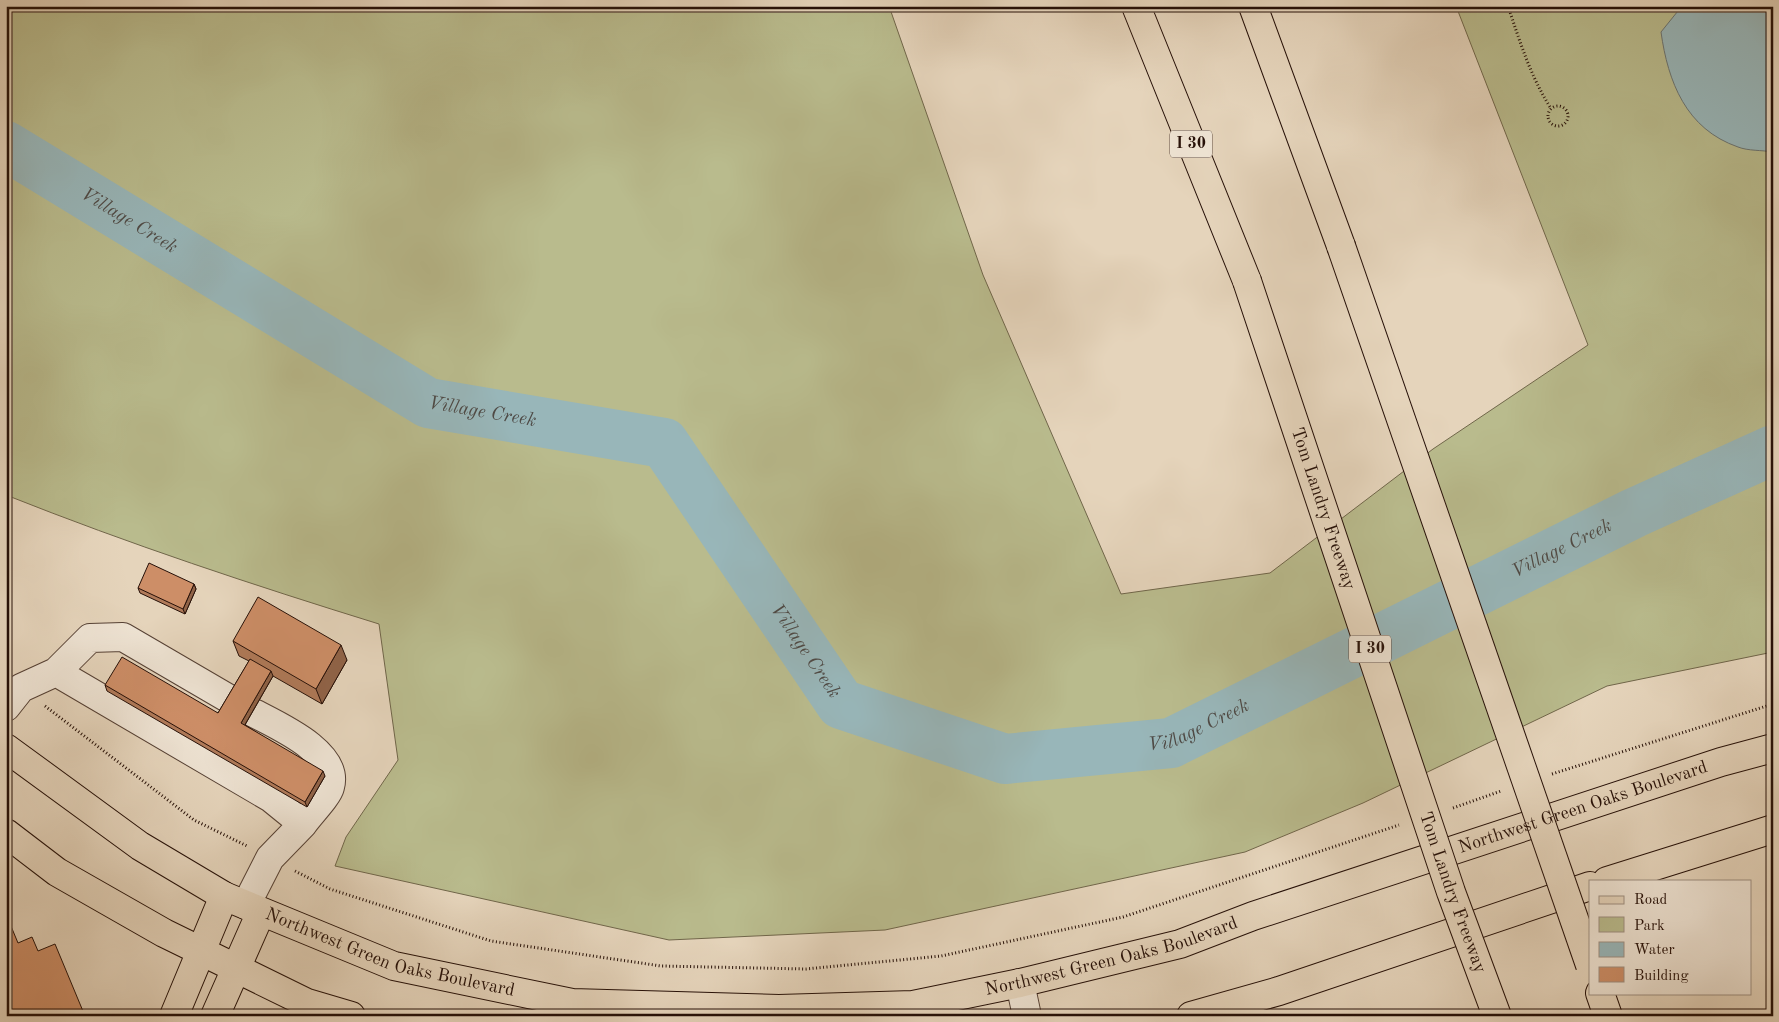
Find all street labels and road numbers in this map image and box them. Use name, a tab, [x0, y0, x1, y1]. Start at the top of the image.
road number: I 30	[1170, 130, 1212, 158]
street label: Tom Landry Freeway	[1288, 425, 1359, 592]
road number: I 30	[1349, 636, 1391, 662]
street label: Northwest Green Oaks Boulevard	[1456, 758, 1710, 857]
street label: Tom Landry Freeway	[1416, 809, 1489, 976]
street label: Northwest Green Oaks Boulevard	[263, 905, 516, 1000]
street label: Northwest Green Oaks Boulevard	[984, 914, 1240, 999]

